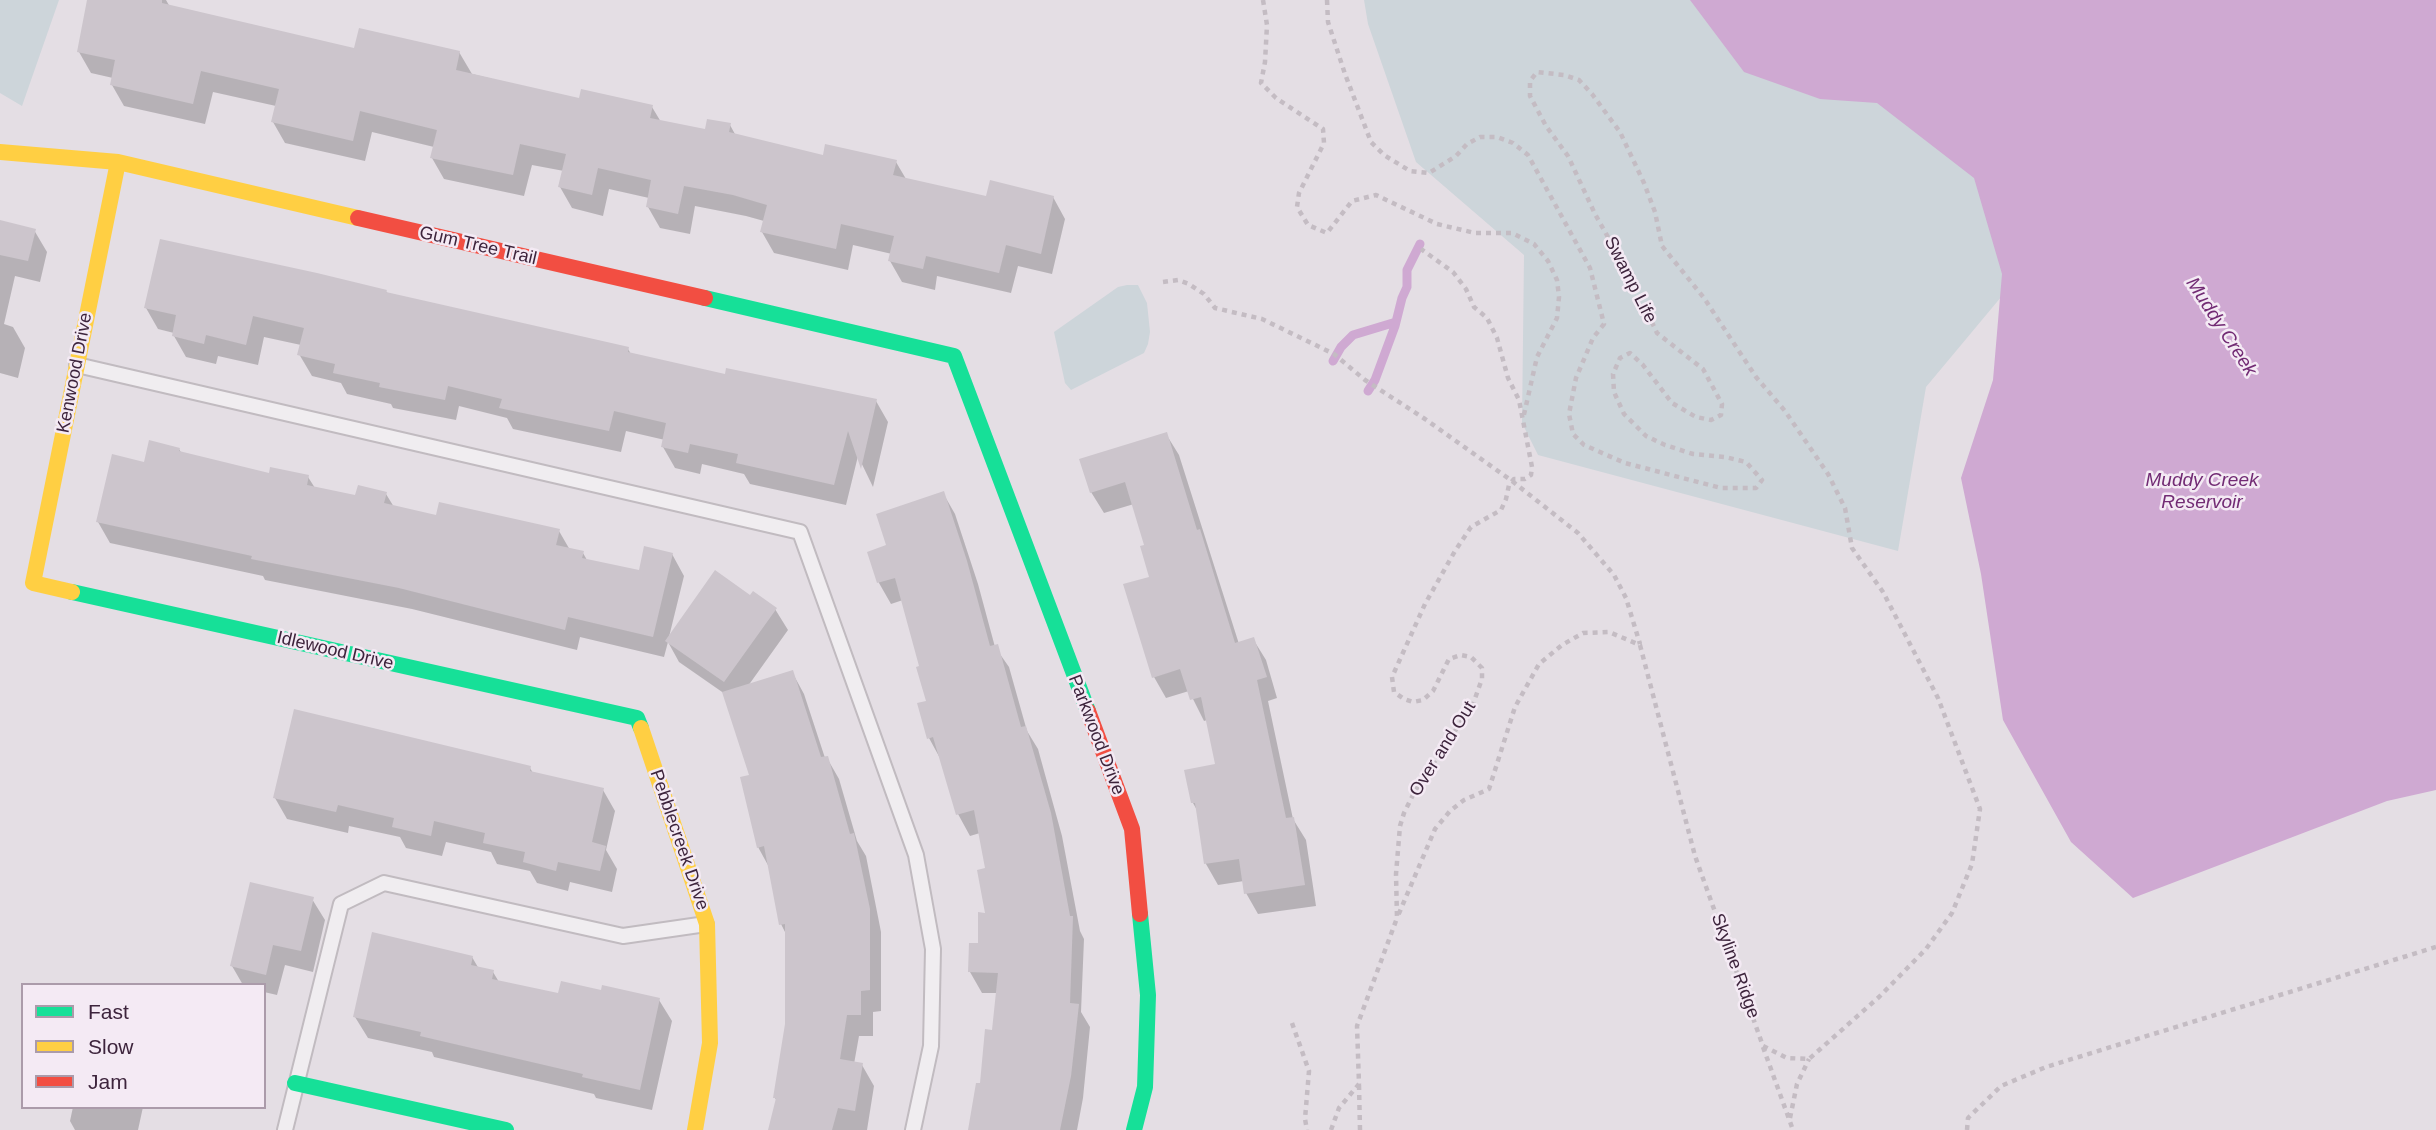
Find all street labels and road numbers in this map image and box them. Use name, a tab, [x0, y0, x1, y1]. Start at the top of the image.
street label: Gum Tree Trail	[417, 222, 539, 270]
street label: Swamp Life	[1599, 233, 1661, 327]
street label: Kenwood Drive	[53, 311, 97, 435]
street label: Idlewood Drive	[275, 627, 395, 675]
street label: Parkwood Drive	[1063, 672, 1129, 798]
street label: Over and Out	[1405, 697, 1481, 801]
street label: Pebblecreek Drive	[645, 767, 713, 913]
street label: Skyline Ridge	[1706, 911, 1764, 1021]

